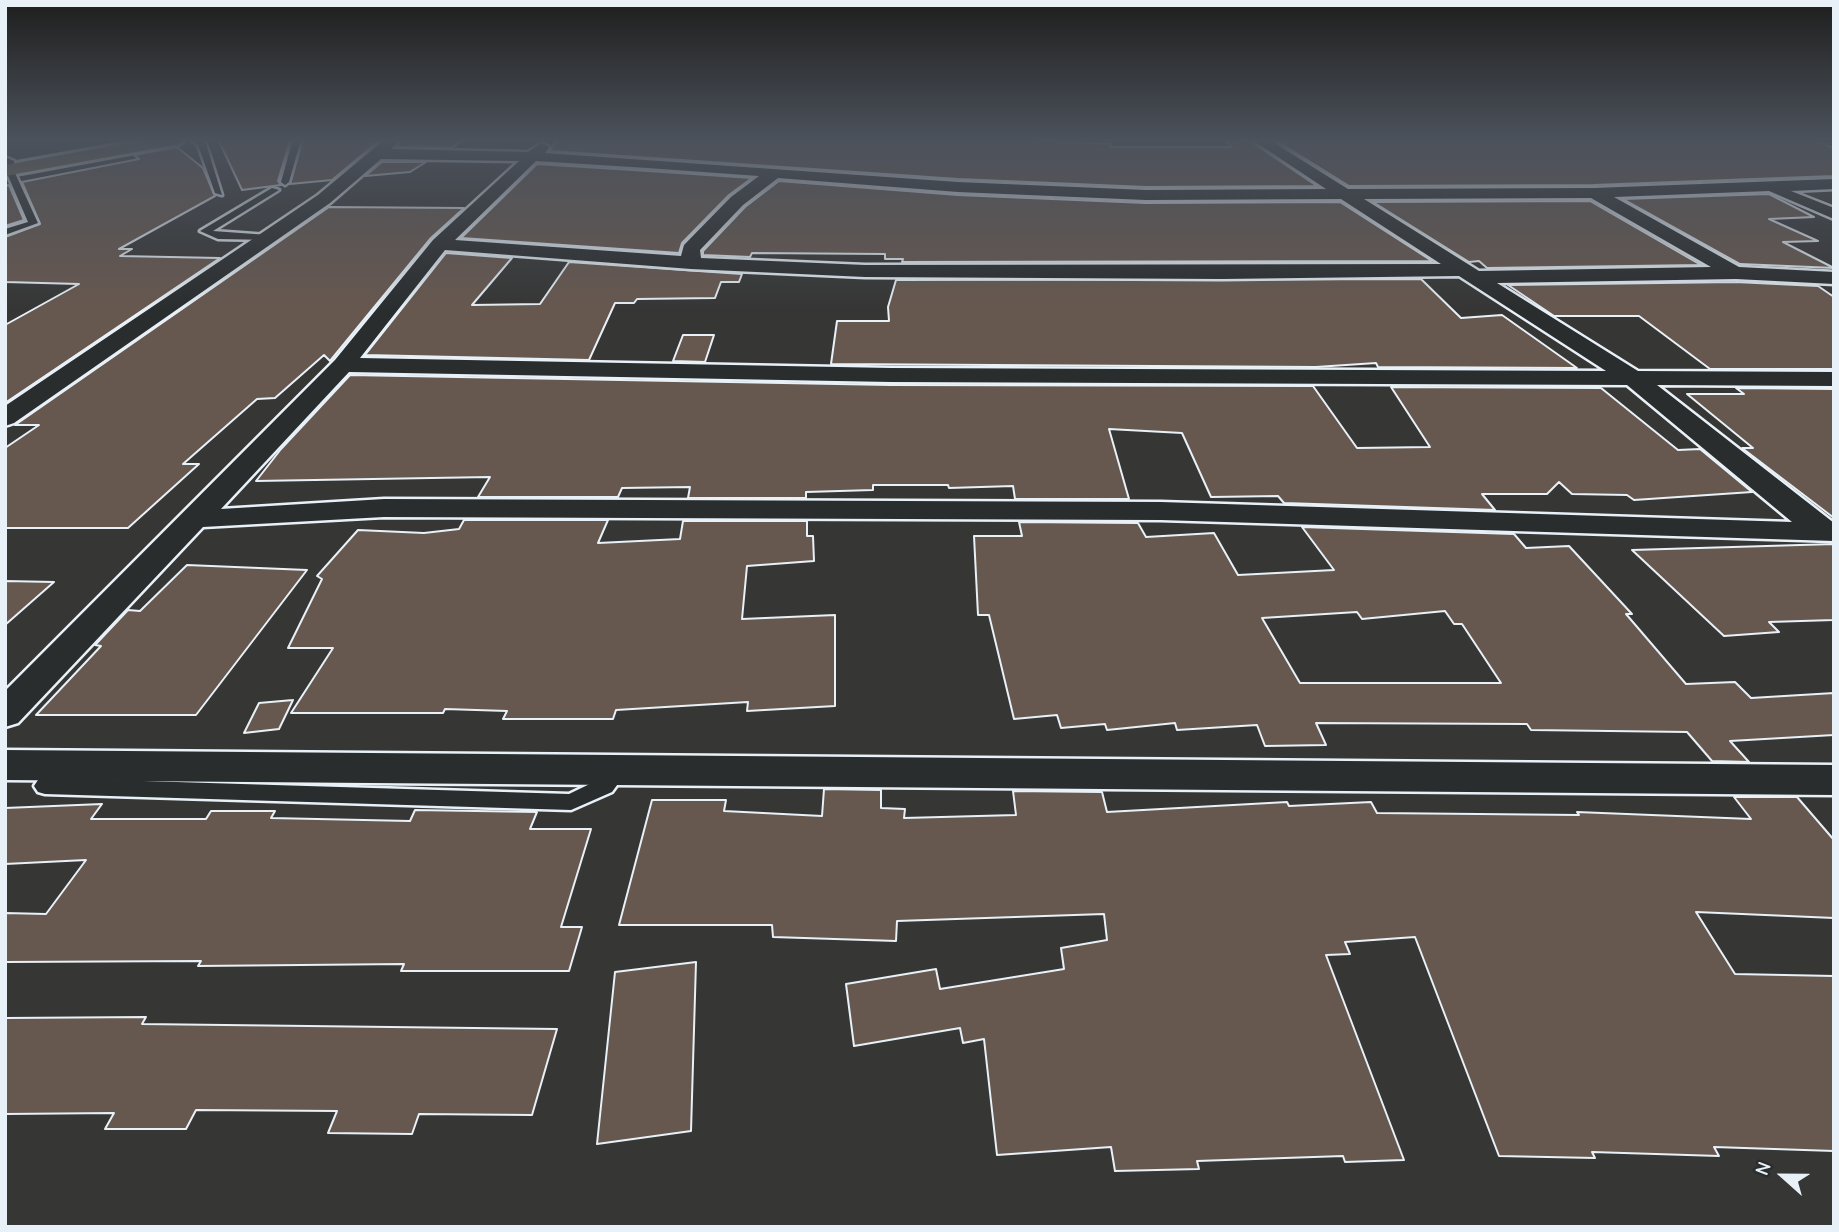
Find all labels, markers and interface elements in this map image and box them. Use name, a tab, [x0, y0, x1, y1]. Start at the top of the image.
north arrow	[1748, 1141, 1818, 1211]
text: N	[1751, 1159, 1776, 1178]

